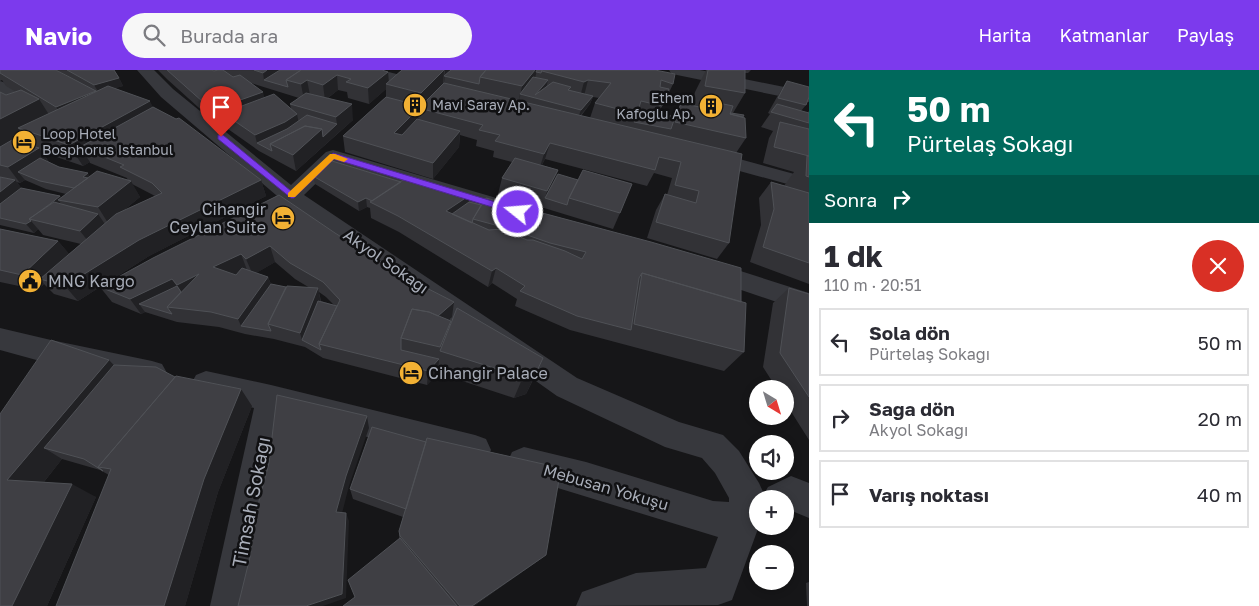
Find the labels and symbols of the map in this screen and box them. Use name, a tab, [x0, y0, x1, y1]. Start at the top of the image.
pin	[200, 86, 242, 137]
place label: Ethem Kafoğlu Ap.	[616, 89, 694, 122]
building icon: Mavi Saray Ap.	[402, 92, 428, 118]
building icon: Ethem Kafoğlu Ap.	[698, 93, 724, 119]
place label: Mavi Saray Ap.	[432, 96, 530, 113]
place label: Loop Hotel Bosphorus Istanbul	[42, 125, 173, 158]
hotel icon: Loop Hotel Bosphorus Istanbul	[11, 129, 37, 155]
position arrow	[491, 185, 543, 237]
place label: Cihangir Ceylan Suite	[169, 199, 266, 237]
hotel icon: Cihangir Ceylan Suite	[270, 205, 296, 231]
street label: Akyol Sokağı	[340, 224, 432, 298]
public building icon: MNG Kargo	[17, 268, 43, 294]
place label: MNG Kargo	[48, 271, 135, 291]
hotel icon: Cihangir Palace	[398, 360, 424, 386]
place label: Cihangir Palace	[428, 363, 548, 383]
north arrow	[749, 380, 794, 425]
street label: Timsah Sokağı	[227, 435, 274, 569]
street label: Mebusan Yokuşu	[541, 460, 671, 514]

